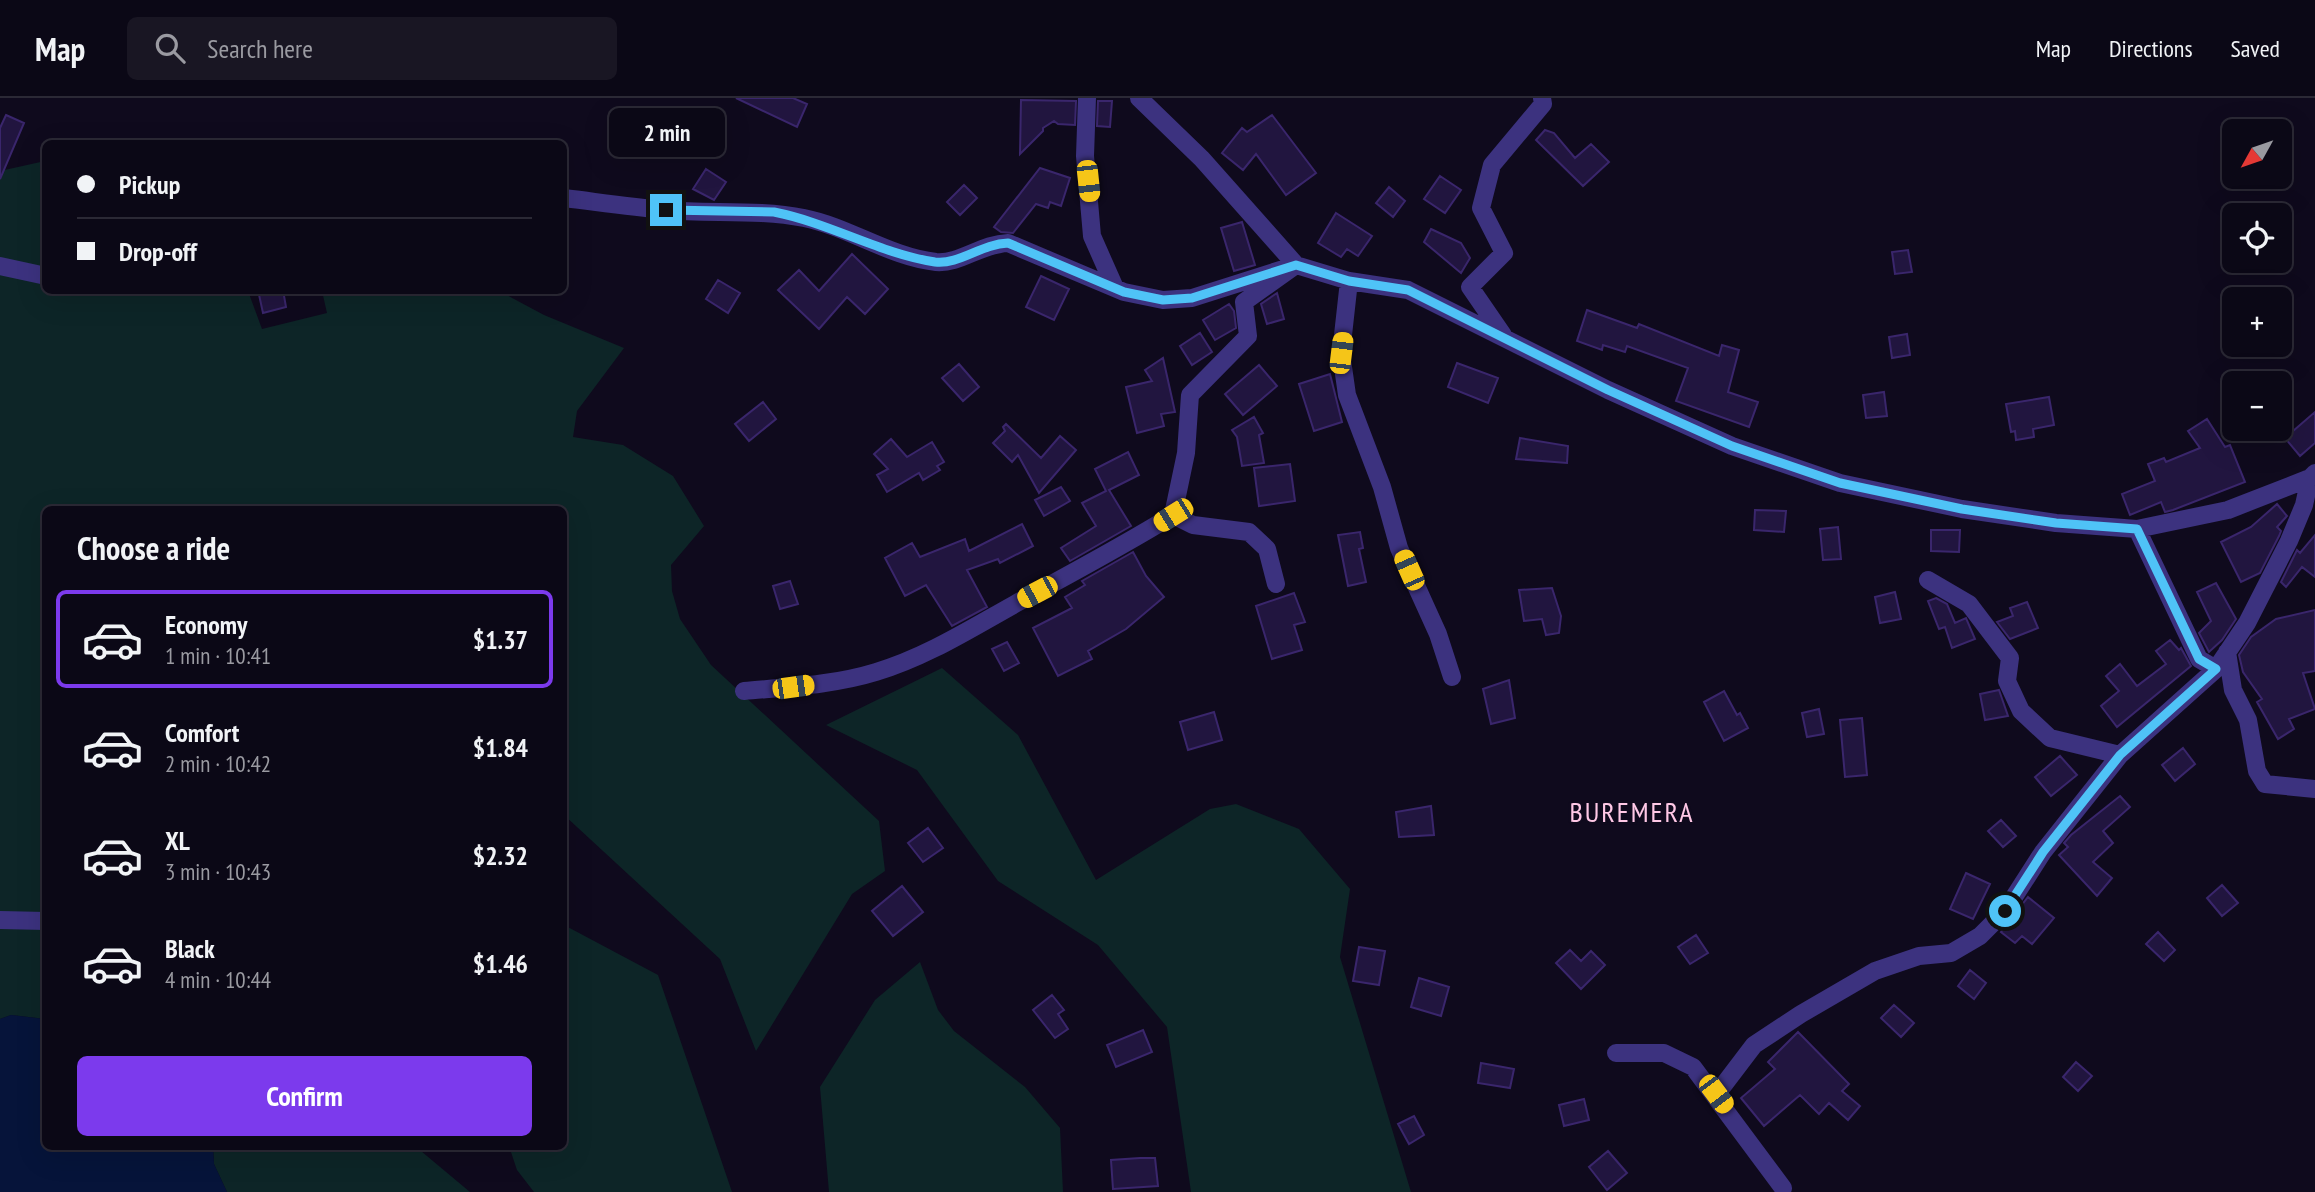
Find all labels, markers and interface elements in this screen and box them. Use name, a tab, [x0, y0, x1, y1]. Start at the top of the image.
search box	[127, 17, 617, 80]
text: Map	[35, 27, 85, 70]
icon: search	[151, 29, 189, 67]
text: Search here	[207, 32, 313, 65]
text: Map	[2036, 33, 2071, 64]
text: Directions	[2109, 33, 2193, 64]
text: Saved	[2231, 33, 2280, 64]
callout: 2 min	[608, 108, 724, 158]
text: 2 min	[644, 118, 690, 147]
north arrow	[2222, 119, 2292, 189]
map controls	[2222, 119, 2292, 441]
car	[1076, 159, 1101, 203]
text: Pickup	[119, 168, 180, 201]
route end	[650, 194, 682, 226]
button: locate	[2222, 203, 2292, 273]
text: Drop-off	[119, 235, 197, 268]
button: +	[2222, 287, 2292, 357]
car	[1329, 331, 1354, 375]
button: −	[2222, 371, 2292, 441]
car	[1150, 495, 1197, 535]
text: Choose a ride	[77, 527, 230, 569]
car	[1391, 547, 1428, 593]
car	[1014, 573, 1061, 611]
icon: car	[81, 608, 144, 671]
text: Economy	[165, 608, 247, 641]
text: $1.37	[473, 623, 528, 656]
text: 1 min · 10:41	[165, 641, 271, 670]
car	[771, 674, 816, 700]
icon: car	[81, 716, 144, 779]
text: Comfort	[165, 716, 239, 749]
text: $1.84	[473, 731, 528, 764]
text: 2 min · 10:42	[165, 749, 271, 778]
district label: BUREMERA	[1569, 793, 1695, 830]
icon: car	[81, 824, 144, 887]
text: XL	[165, 824, 190, 857]
text: $2.32	[473, 839, 528, 872]
text: 3 min · 10:43	[165, 857, 271, 886]
route start	[1989, 895, 2021, 927]
icon: car	[81, 932, 144, 995]
text: Black	[165, 932, 215, 965]
text: $1.46	[473, 947, 528, 980]
text: 4 min · 10:44	[165, 965, 271, 994]
button: Confirm	[77, 1056, 532, 1136]
car	[1695, 1071, 1738, 1117]

